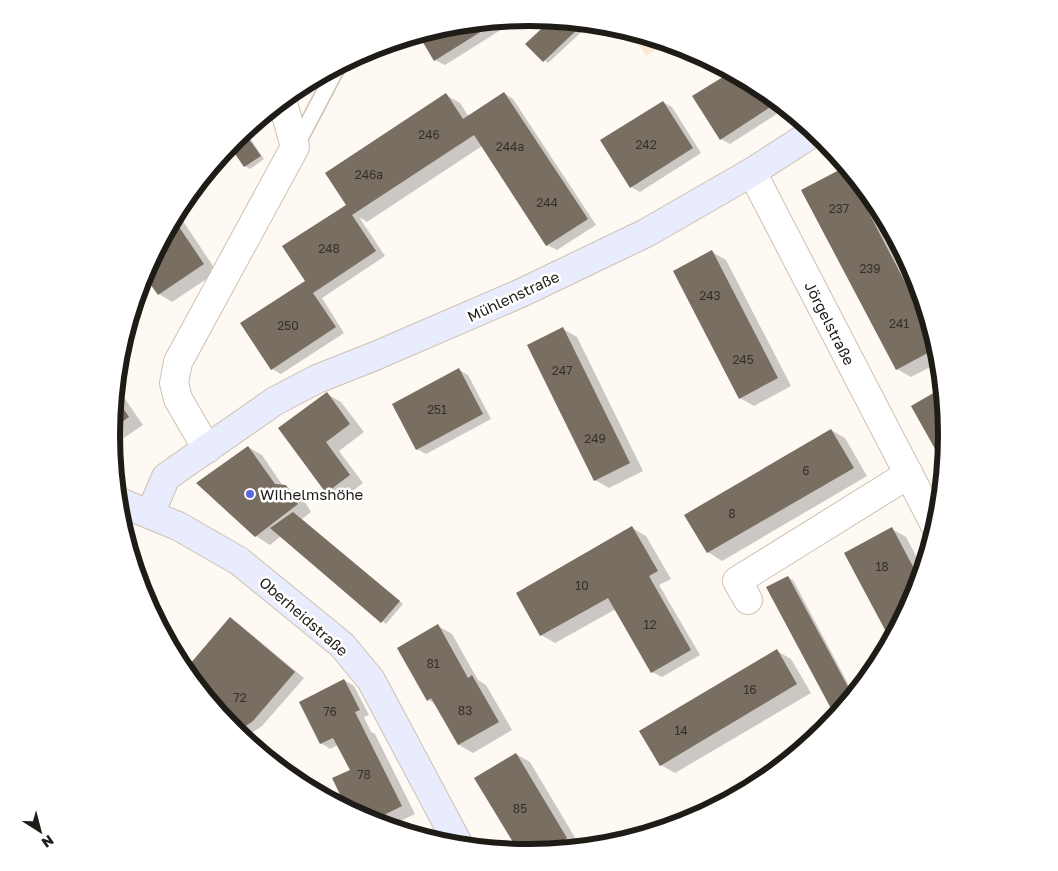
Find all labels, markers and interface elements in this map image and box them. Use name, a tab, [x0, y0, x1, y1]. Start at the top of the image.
house number: 246	[418, 127, 440, 142]
house number: 242	[635, 137, 657, 152]
house number: 244a	[496, 139, 524, 154]
house number: 246a	[355, 167, 383, 182]
house number: 244	[536, 195, 558, 210]
house number: 237	[829, 201, 849, 216]
house number: 248	[318, 241, 340, 256]
house number: 239	[859, 261, 881, 276]
street label: Mühlenstraße	[464, 267, 562, 325]
street label: Jörgelstraße	[801, 278, 859, 368]
house number: 243	[699, 288, 721, 303]
house number: 241	[889, 316, 909, 331]
house number: 250	[277, 318, 299, 333]
house number: 245	[732, 352, 754, 367]
house number: 247	[552, 363, 572, 378]
house number: 251	[427, 402, 447, 417]
house number: 249	[584, 431, 606, 446]
house number: 6	[802, 463, 810, 478]
place label: Wilhelmshöhe	[260, 485, 364, 503]
marker: Wilhelmshöhe	[244, 488, 256, 500]
house number: 8	[728, 506, 736, 521]
house number: 18	[875, 559, 889, 574]
street label: Oberheidstraße	[256, 573, 352, 660]
house number: 10	[575, 578, 589, 593]
house number: 12	[644, 617, 656, 632]
house number: 81	[426, 656, 440, 671]
house number: 16	[743, 682, 757, 697]
house number: 72	[233, 690, 247, 705]
house number: 83	[458, 703, 472, 718]
house number: 76	[323, 704, 337, 719]
house number: 14	[674, 723, 688, 738]
house number: 78	[357, 767, 371, 782]
house number: 85	[513, 801, 527, 816]
north arrow	[15, 806, 65, 856]
text: N	[39, 832, 57, 852]

